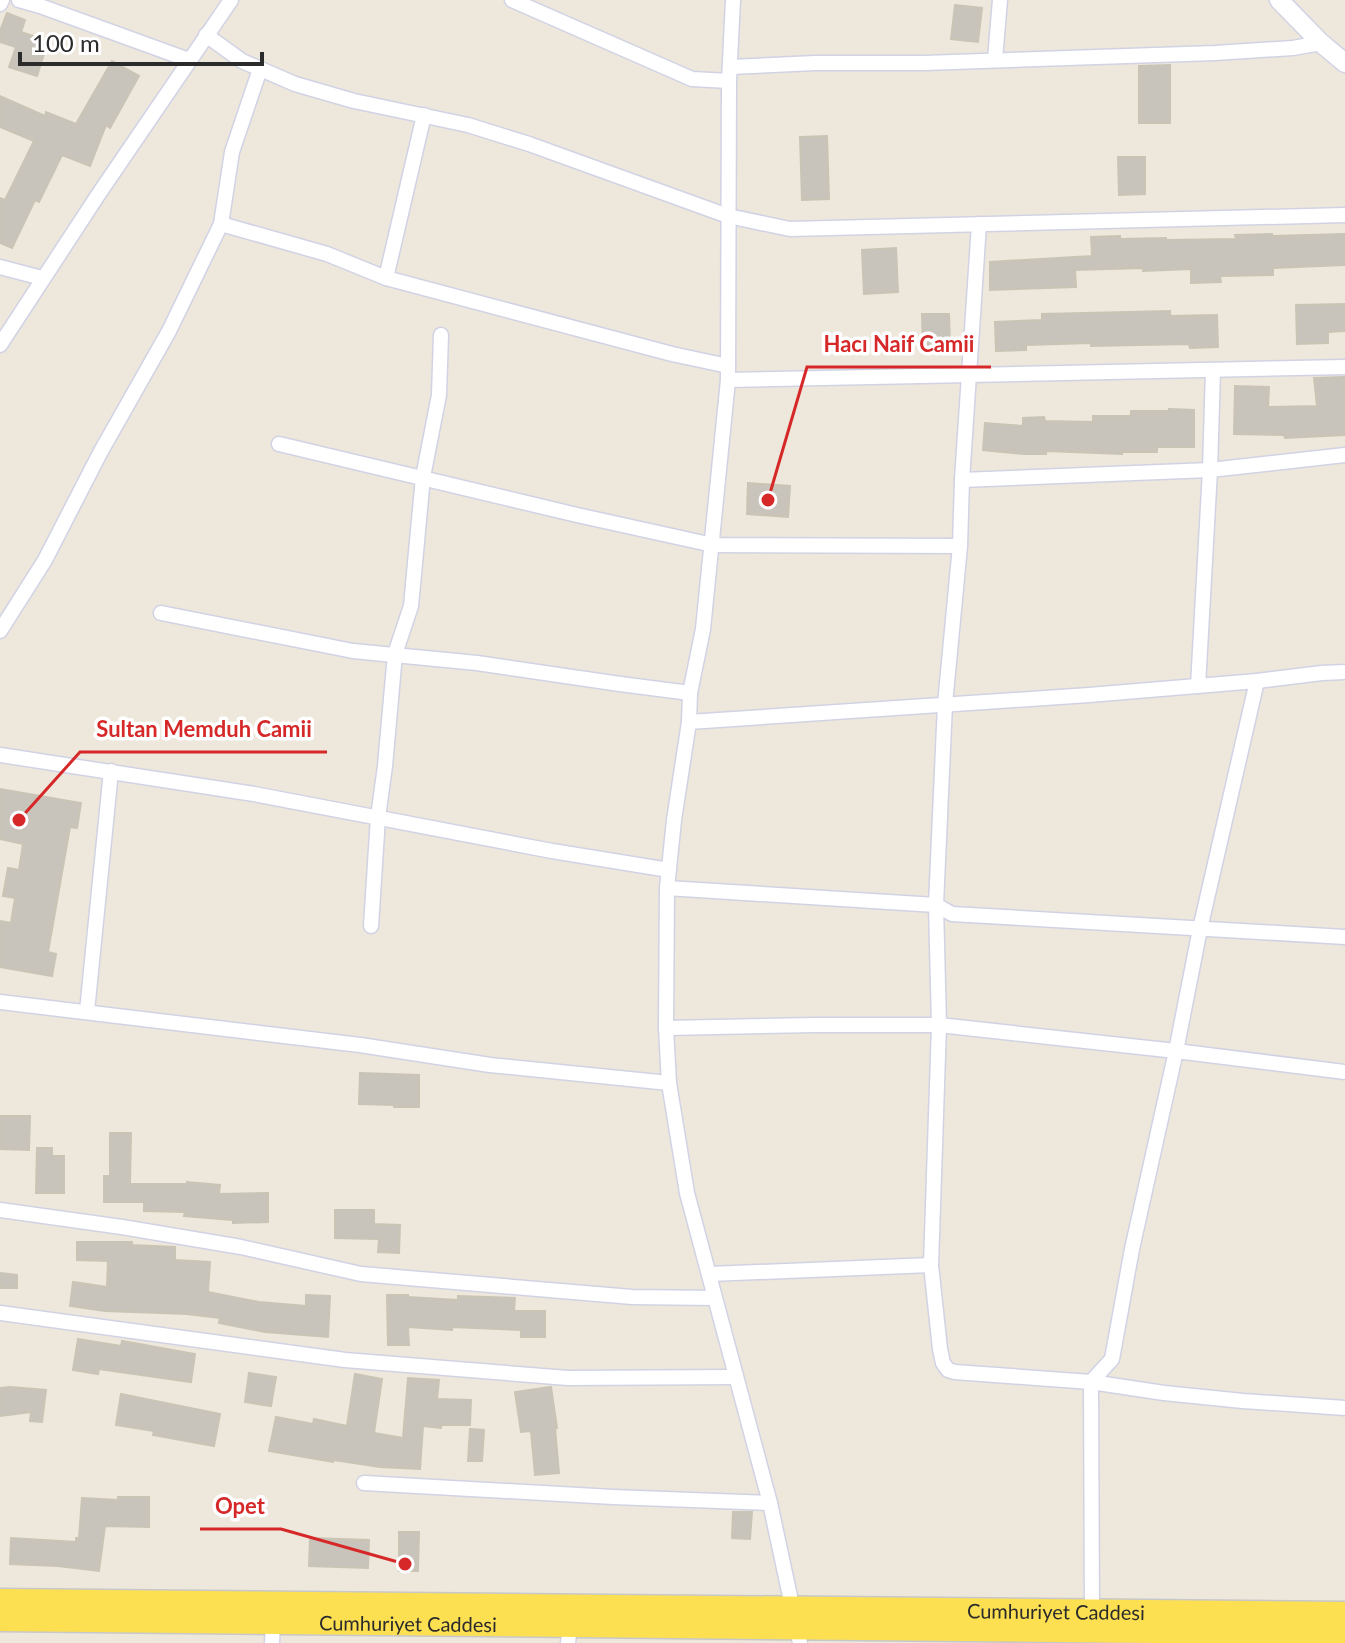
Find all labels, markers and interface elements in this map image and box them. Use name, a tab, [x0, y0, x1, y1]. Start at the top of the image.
scale bar	[20, 16, 262, 66]
text: 100 m	[32, 28, 100, 57]
callout: Hacı Naif Camii	[807, 321, 991, 367]
text: Hacı Naif Camii	[824, 330, 974, 357]
callout: Sultan Memduh Camii	[80, 706, 327, 752]
text: Sultan Memduh Camii	[96, 715, 312, 742]
callout: Opet	[200, 1483, 281, 1529]
text: Opet	[215, 1492, 266, 1519]
street label: Cumhuriyet Caddesi	[967, 1598, 1145, 1624]
street label: Cumhuriyet Caddesi	[319, 1610, 497, 1636]

